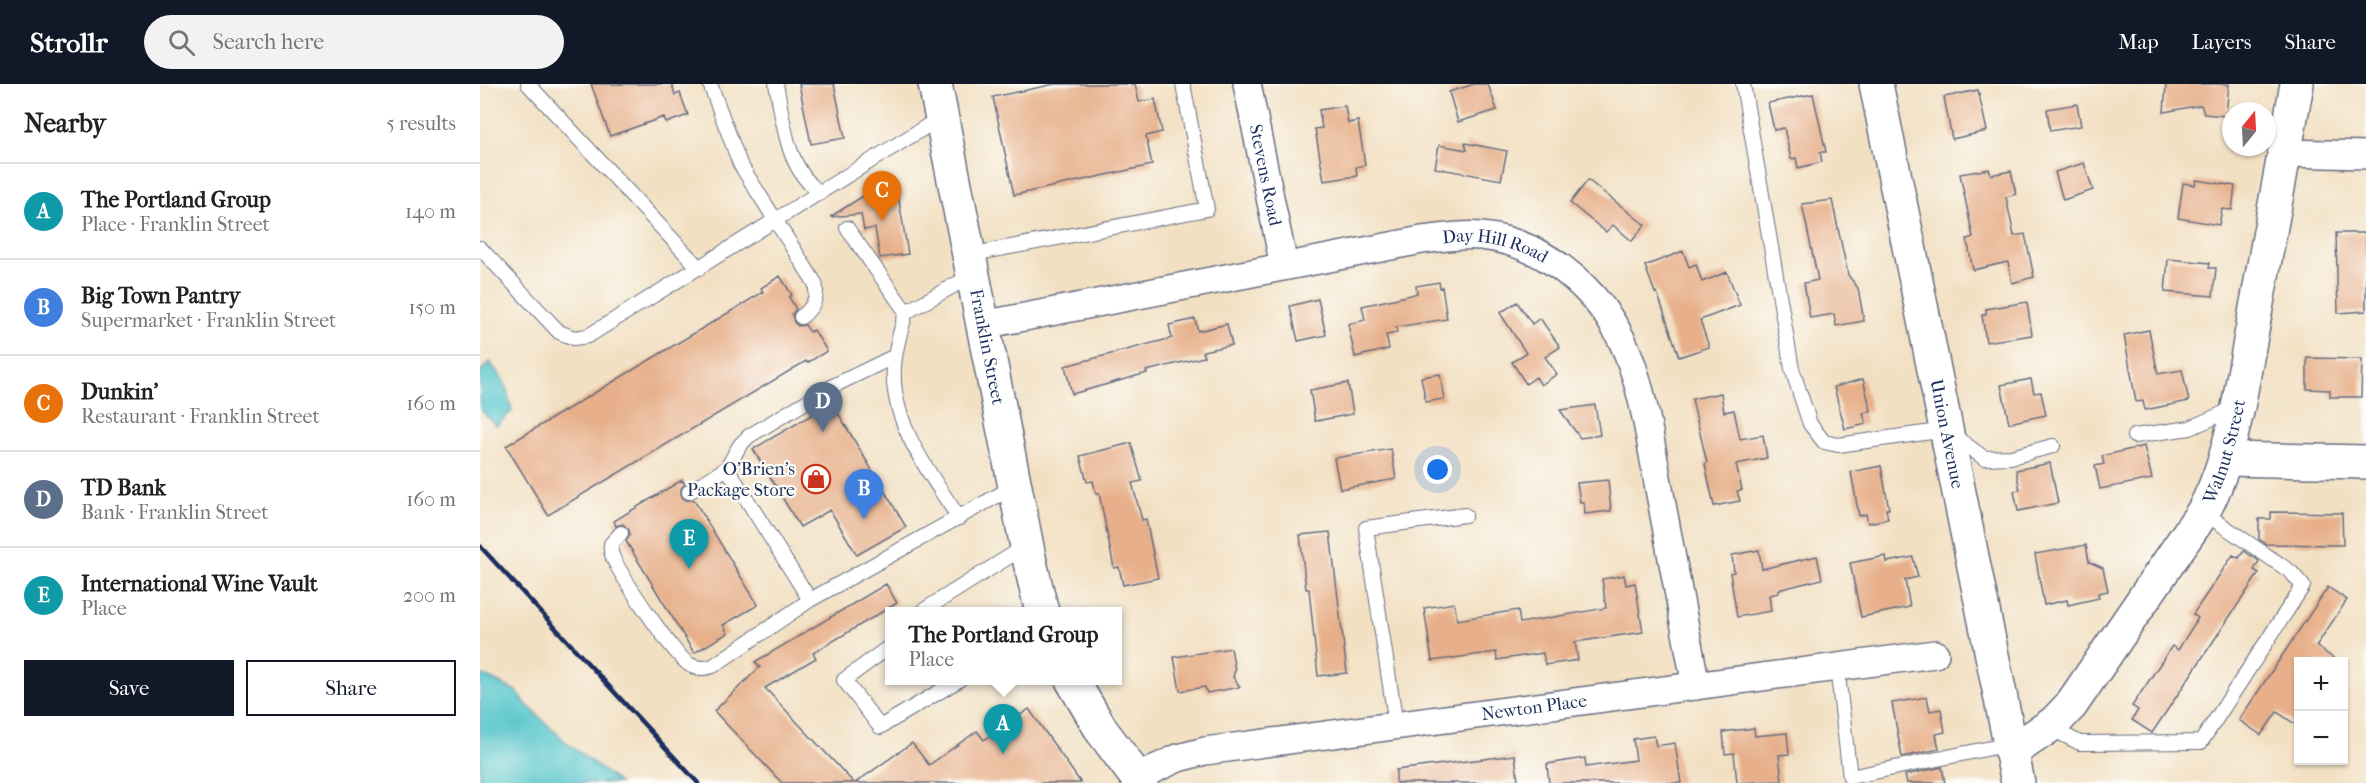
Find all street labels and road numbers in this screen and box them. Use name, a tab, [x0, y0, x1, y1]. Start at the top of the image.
street label: Stevens Road	[1244, 123, 1286, 228]
street label: Day Hill Road	[1441, 225, 1552, 268]
street label: Franklin Street	[965, 287, 1009, 407]
street label: Union Avenue	[1925, 377, 1968, 491]
street label: Walnut Street	[2198, 397, 2250, 508]
street label: Newton Place	[1480, 690, 1588, 725]

